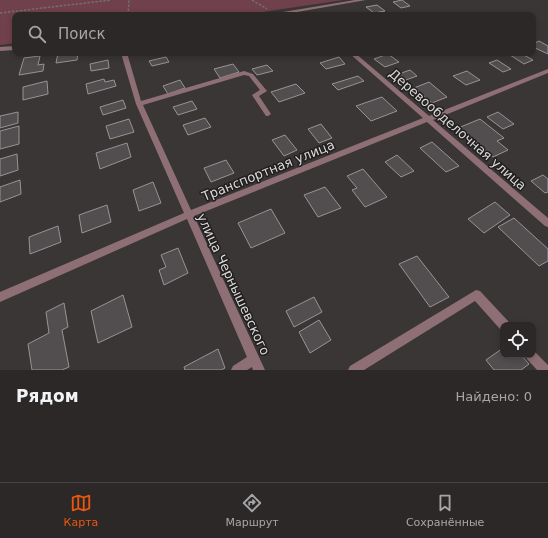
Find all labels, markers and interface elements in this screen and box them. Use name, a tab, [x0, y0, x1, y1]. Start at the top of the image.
search box	[12, 12, 536, 56]
icon: search	[26, 23, 48, 45]
text: Поиск	[58, 25, 106, 43]
street label: Деревообделочная улица	[386, 66, 529, 193]
street label: Транспортная улица	[199, 137, 337, 204]
street label: улица Чернышевского	[194, 211, 273, 357]
map controls	[500, 322, 536, 358]
button: locate	[500, 322, 536, 358]
text: Рядом	[16, 386, 79, 406]
text: Найдено: 0	[456, 389, 532, 404]
tab: Карта	[64, 492, 98, 529]
tab: Маршрут	[226, 492, 279, 529]
tab: Сохранённые	[406, 492, 484, 529]

